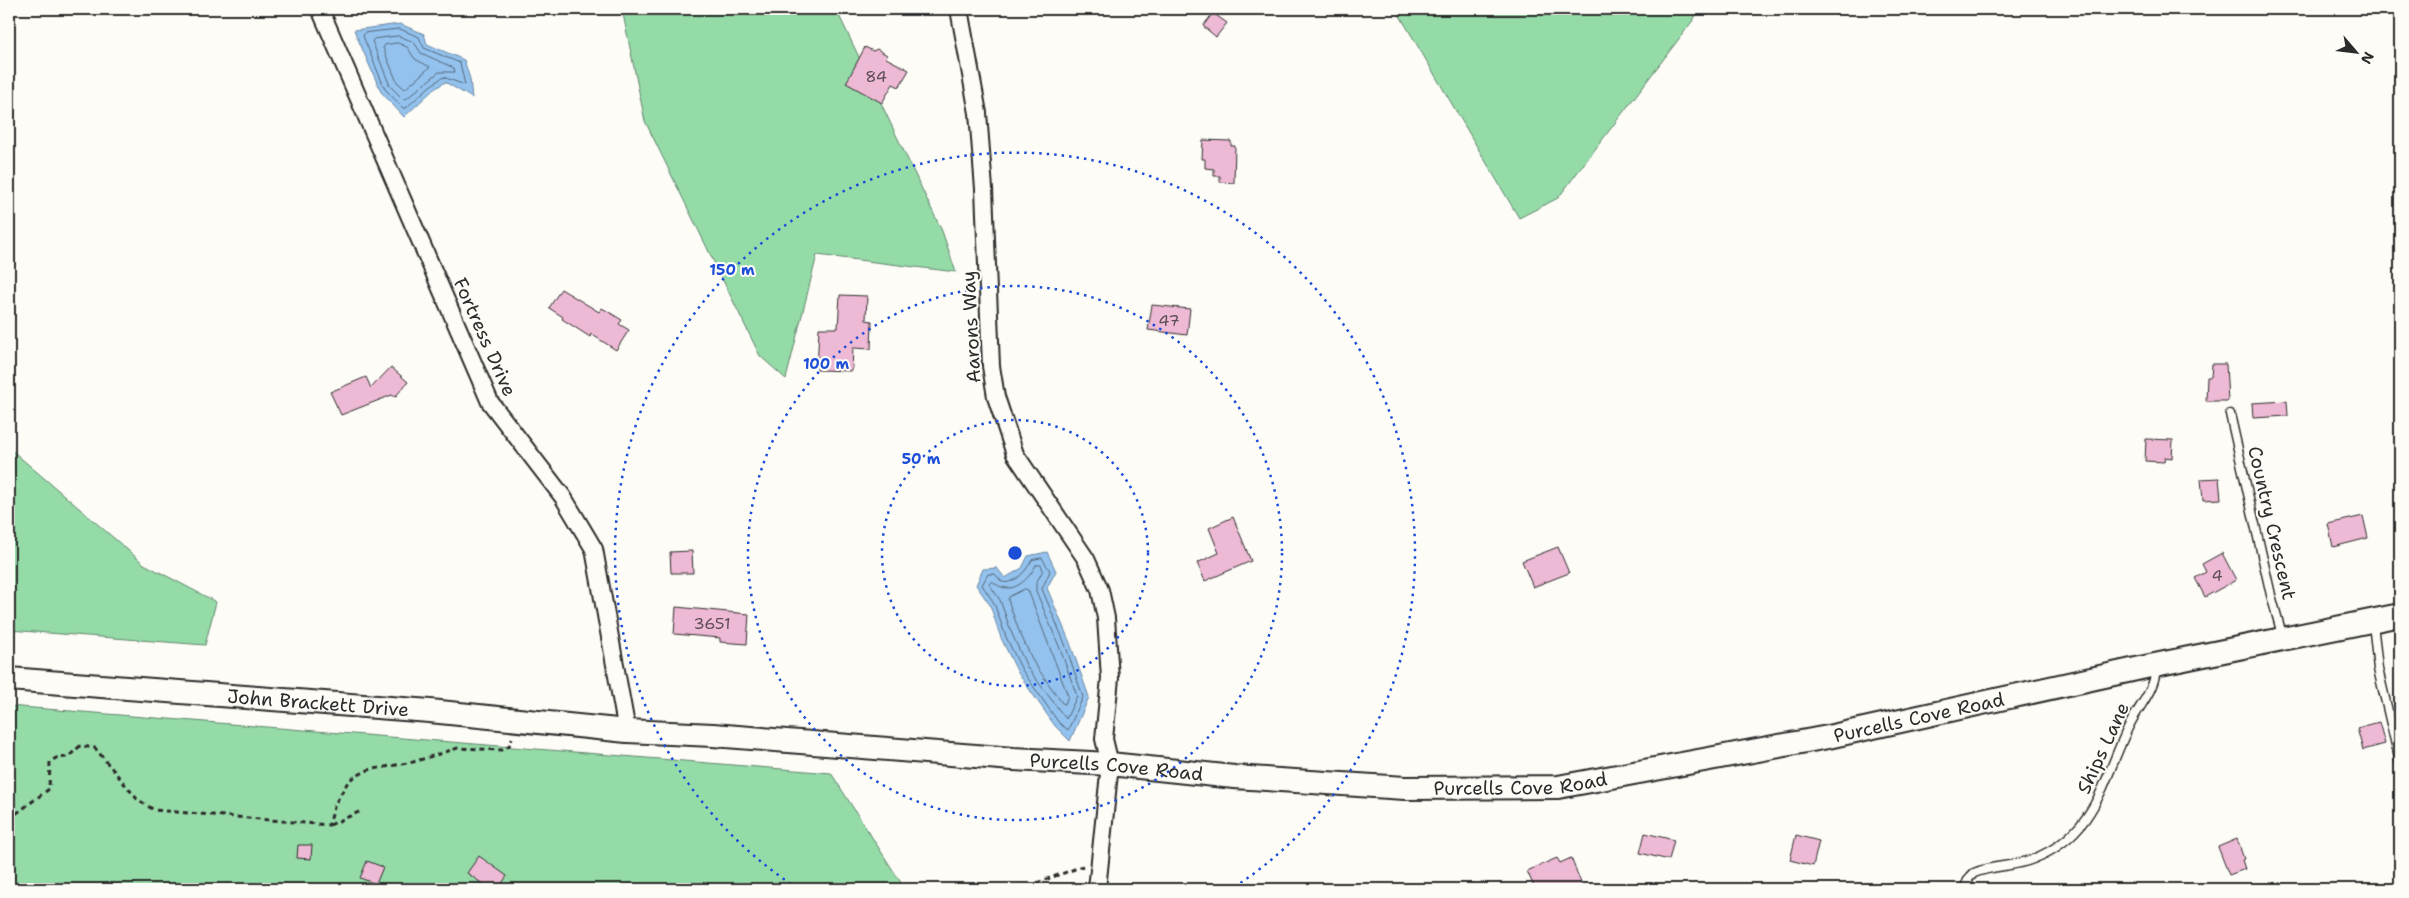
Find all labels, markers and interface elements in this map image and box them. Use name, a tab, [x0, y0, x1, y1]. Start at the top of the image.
north arrow	[2332, 28, 2382, 78]
text: N	[2357, 49, 2378, 67]
house number: 84	[865, 66, 887, 87]
text: 150 m	[709, 260, 755, 280]
street label: Aarons Way	[956, 270, 986, 384]
street label: Fortress Drive	[448, 274, 522, 400]
house number: 47	[1158, 310, 1180, 331]
text: 100 m	[803, 354, 849, 374]
street label: Country Crescent	[2242, 444, 2302, 602]
text: 50 m	[902, 449, 941, 469]
centre of rings	[1006, 544, 1024, 562]
house number: 4	[2211, 565, 2223, 586]
house number: 3651	[693, 613, 731, 634]
street label: John Brackett Drive	[226, 683, 410, 722]
street label: Purcells Cove Road	[1831, 686, 2006, 748]
street label: Ships Lane	[2071, 698, 2135, 798]
street label: Purcells Cove Road	[1029, 747, 1204, 786]
street label: Purcells Cove Road	[1433, 766, 1609, 800]

